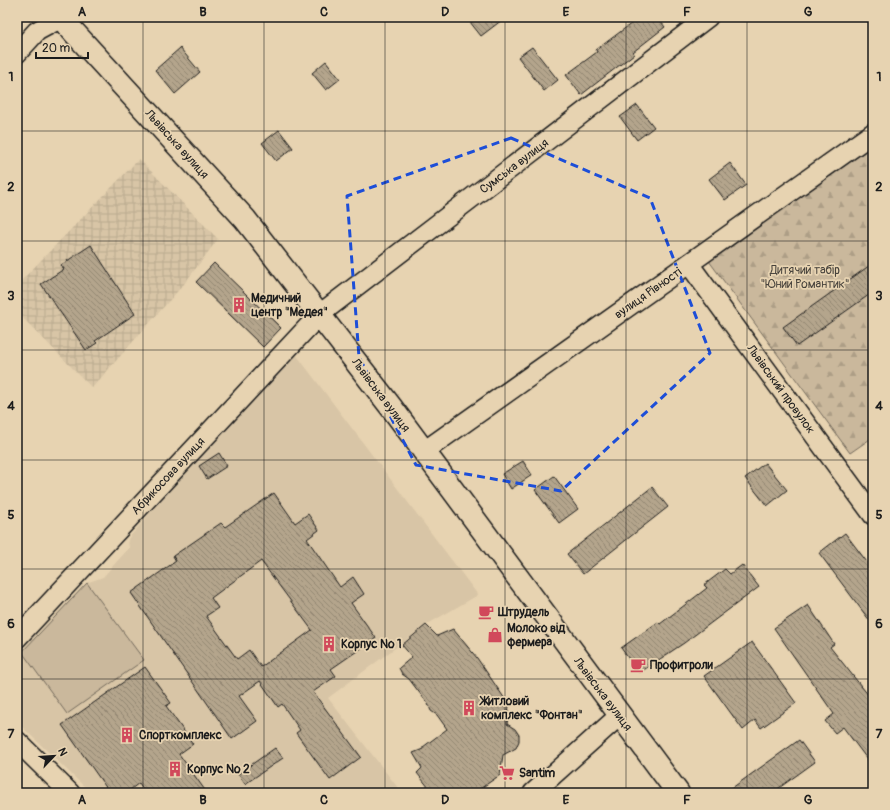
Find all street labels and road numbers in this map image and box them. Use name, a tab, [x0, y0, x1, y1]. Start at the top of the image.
street label: Львівська вулиця	[141, 106, 212, 182]
street label: Сумська вулиця	[477, 135, 552, 197]
street label: вулиця Рівності	[612, 265, 685, 322]
street label: Львівський провулок	[743, 341, 818, 437]
street label: Львівська вулиця	[347, 355, 413, 435]
street label: Абрикосова вулиця	[129, 434, 208, 518]
street label: Львівська вулиця	[569, 654, 635, 734]

